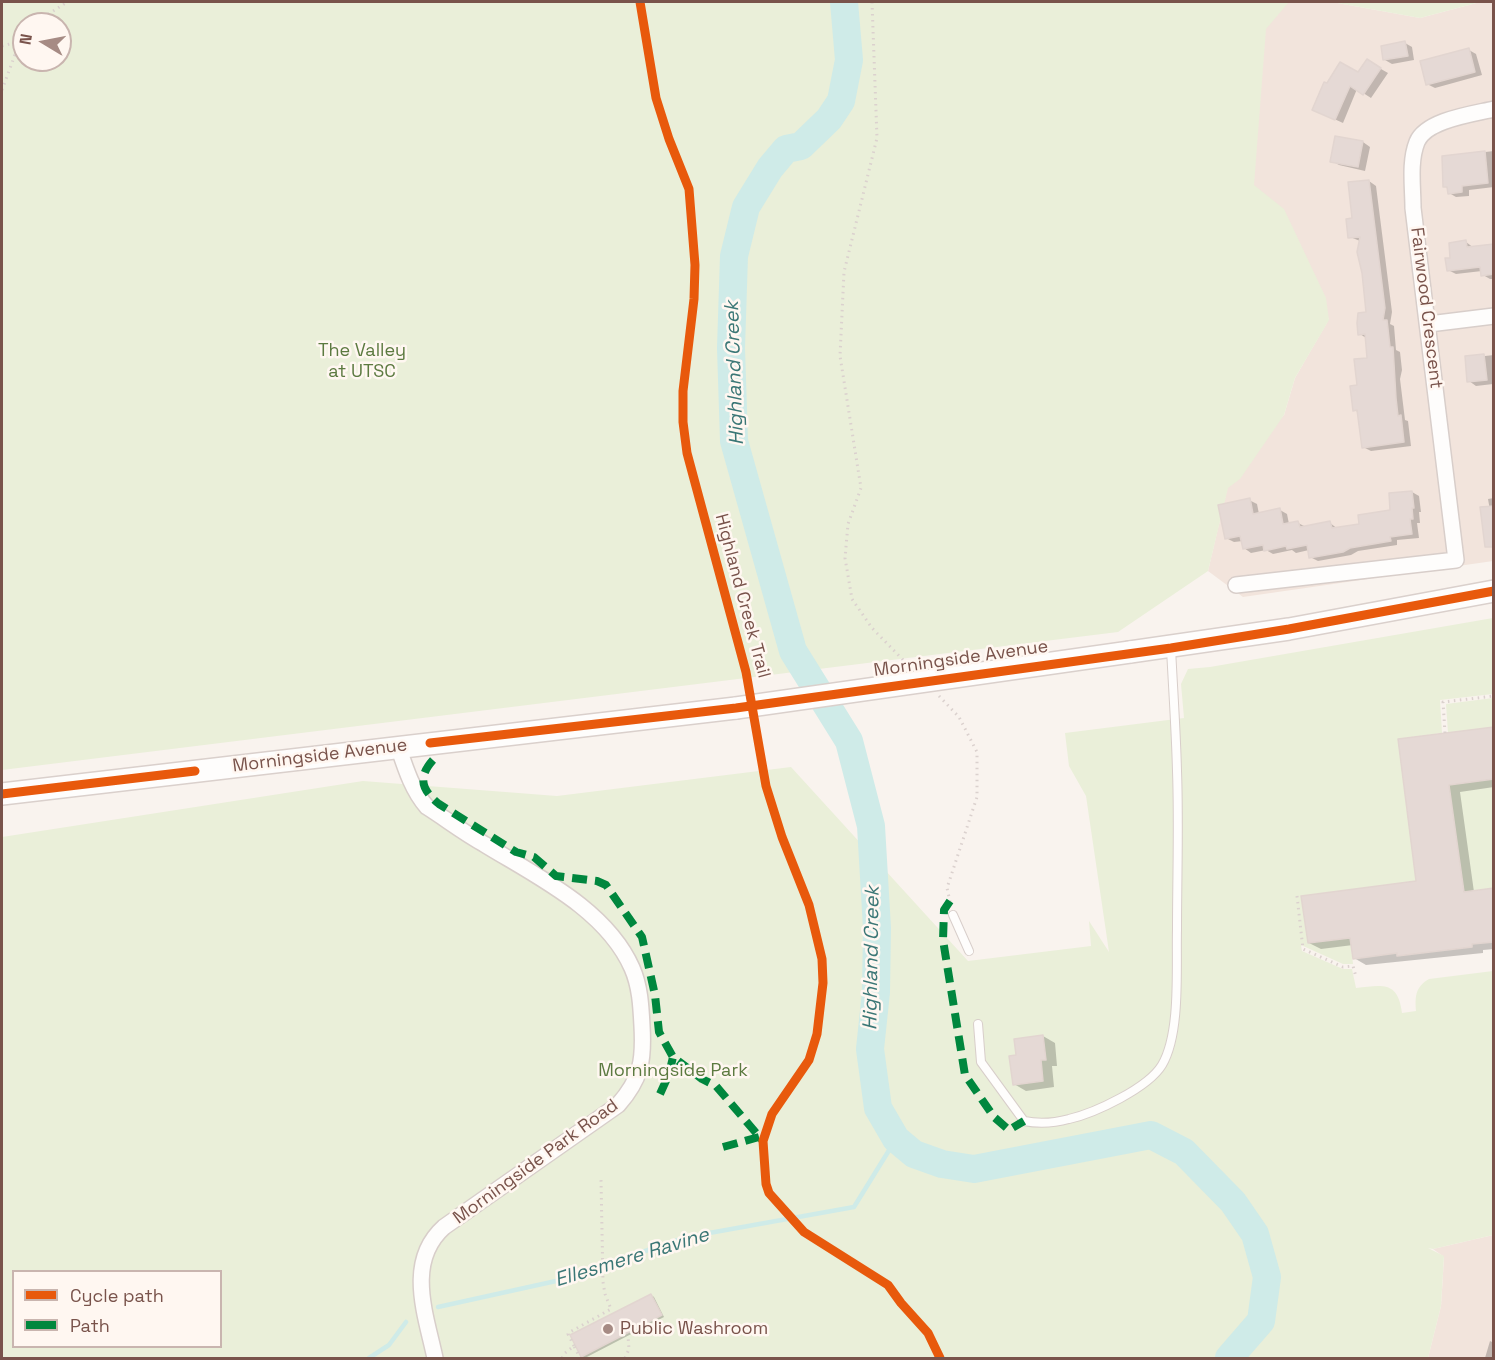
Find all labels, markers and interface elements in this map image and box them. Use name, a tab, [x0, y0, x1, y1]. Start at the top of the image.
north arrow	[12, 12, 72, 72]
text: N	[14, 32, 37, 46]
street label: Fairwood Crescent	[1405, 226, 1447, 390]
water label: Highland Creek	[720, 300, 750, 446]
park label: The Valley at UTSC	[318, 340, 406, 382]
street label: Highland Creek Trail	[710, 511, 774, 681]
street label: Morningside Avenue	[872, 636, 1050, 682]
street label: Morningside Avenue	[231, 735, 409, 777]
water label: Highland Creek	[859, 886, 885, 1030]
park label: Morningside Park	[598, 1060, 748, 1082]
street label: Morningside Park Road	[449, 1095, 623, 1229]
water label: Ellesmere Ravine	[552, 1223, 712, 1293]
legend	[12, 1270, 222, 1348]
text: Cycle path	[70, 1284, 164, 1307]
text: Path	[70, 1314, 110, 1337]
place label: Public Washroom	[620, 1318, 768, 1340]
marker: Public Washroom	[601, 1322, 615, 1336]

